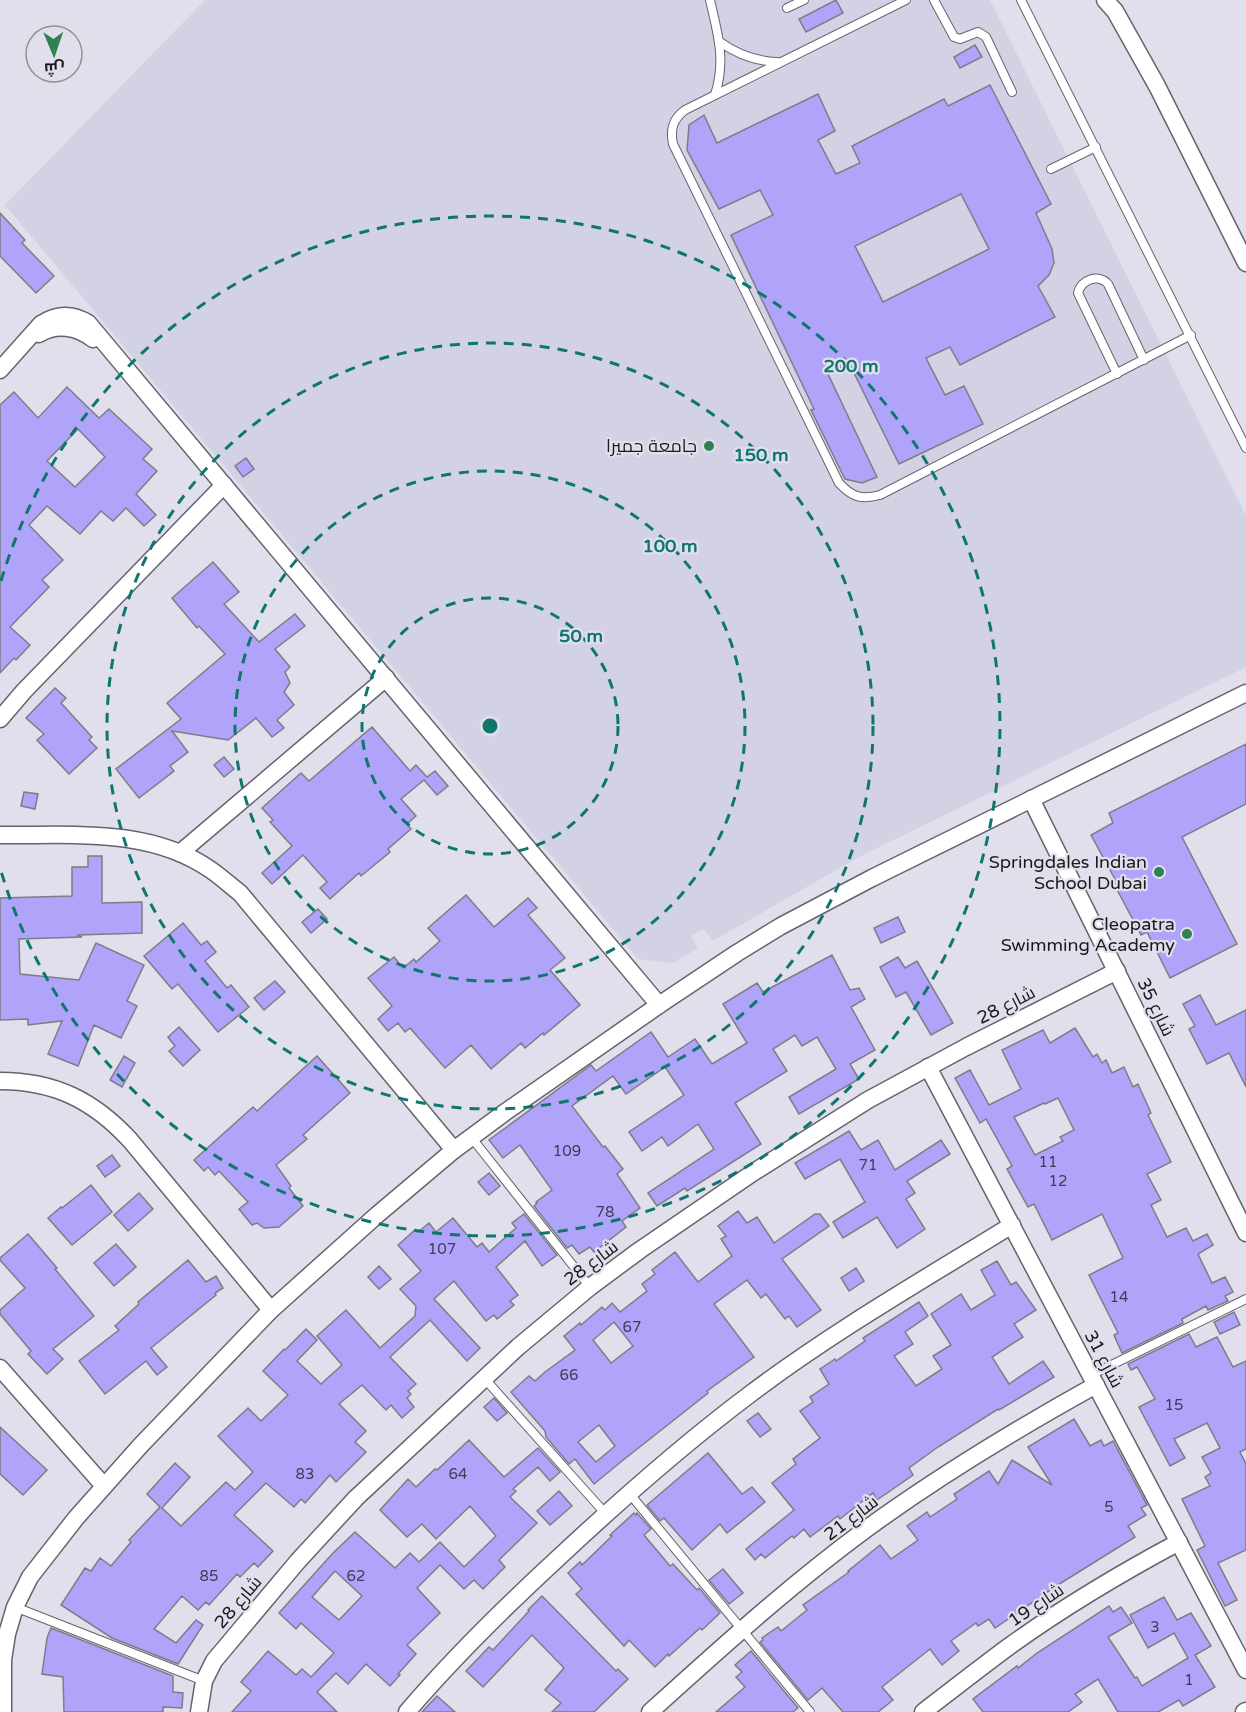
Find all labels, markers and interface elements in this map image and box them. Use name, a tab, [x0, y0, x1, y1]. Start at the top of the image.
north arrow	[24, 24, 84, 84]
text: ش	[44, 58, 65, 78]
text: 200 m	[823, 355, 879, 377]
place label: جامعة جميرا	[606, 435, 697, 457]
marker: جامعة جميرا	[702, 439, 716, 453]
text: 150 m	[733, 444, 789, 466]
text: 100 m	[642, 535, 698, 557]
text: 50 m	[559, 625, 603, 647]
centre of rings	[480, 716, 500, 736]
place label: Springdales Indian School Dubai	[989, 851, 1147, 894]
marker: Springdales Indian School Dubai	[1152, 865, 1166, 879]
place label: Cleopatra Swimming Academy	[1001, 913, 1175, 956]
marker: Cleopatra Swimming Academy	[1180, 927, 1194, 941]
street label: شارع 35	[1132, 974, 1180, 1040]
street label: شارع 28	[973, 981, 1039, 1030]
house number: 109	[553, 1142, 581, 1160]
house number: 11	[1039, 1153, 1057, 1171]
house number: 71	[859, 1156, 877, 1174]
house number: 12	[1049, 1172, 1067, 1190]
house number: 78	[596, 1203, 614, 1221]
street label: شارع 28	[560, 1236, 623, 1291]
house number: 107	[428, 1240, 456, 1258]
house number: 14	[1110, 1288, 1128, 1306]
house number: 67	[623, 1318, 641, 1336]
street label: شارع 31	[1079, 1326, 1128, 1392]
house number: 66	[560, 1366, 578, 1384]
house number: 15	[1165, 1396, 1183, 1414]
house number: 83	[296, 1465, 314, 1483]
house number: 64	[449, 1465, 467, 1483]
street label: شارع 21	[820, 1491, 883, 1546]
house number: 5	[1104, 1498, 1114, 1516]
house number: 85	[200, 1567, 218, 1585]
house number: 62	[347, 1567, 365, 1585]
street label: شارع 28	[210, 1571, 267, 1634]
street label: شارع 19	[1004, 1579, 1068, 1632]
house number: 3	[1150, 1618, 1160, 1636]
house number: 1	[1184, 1671, 1194, 1689]

